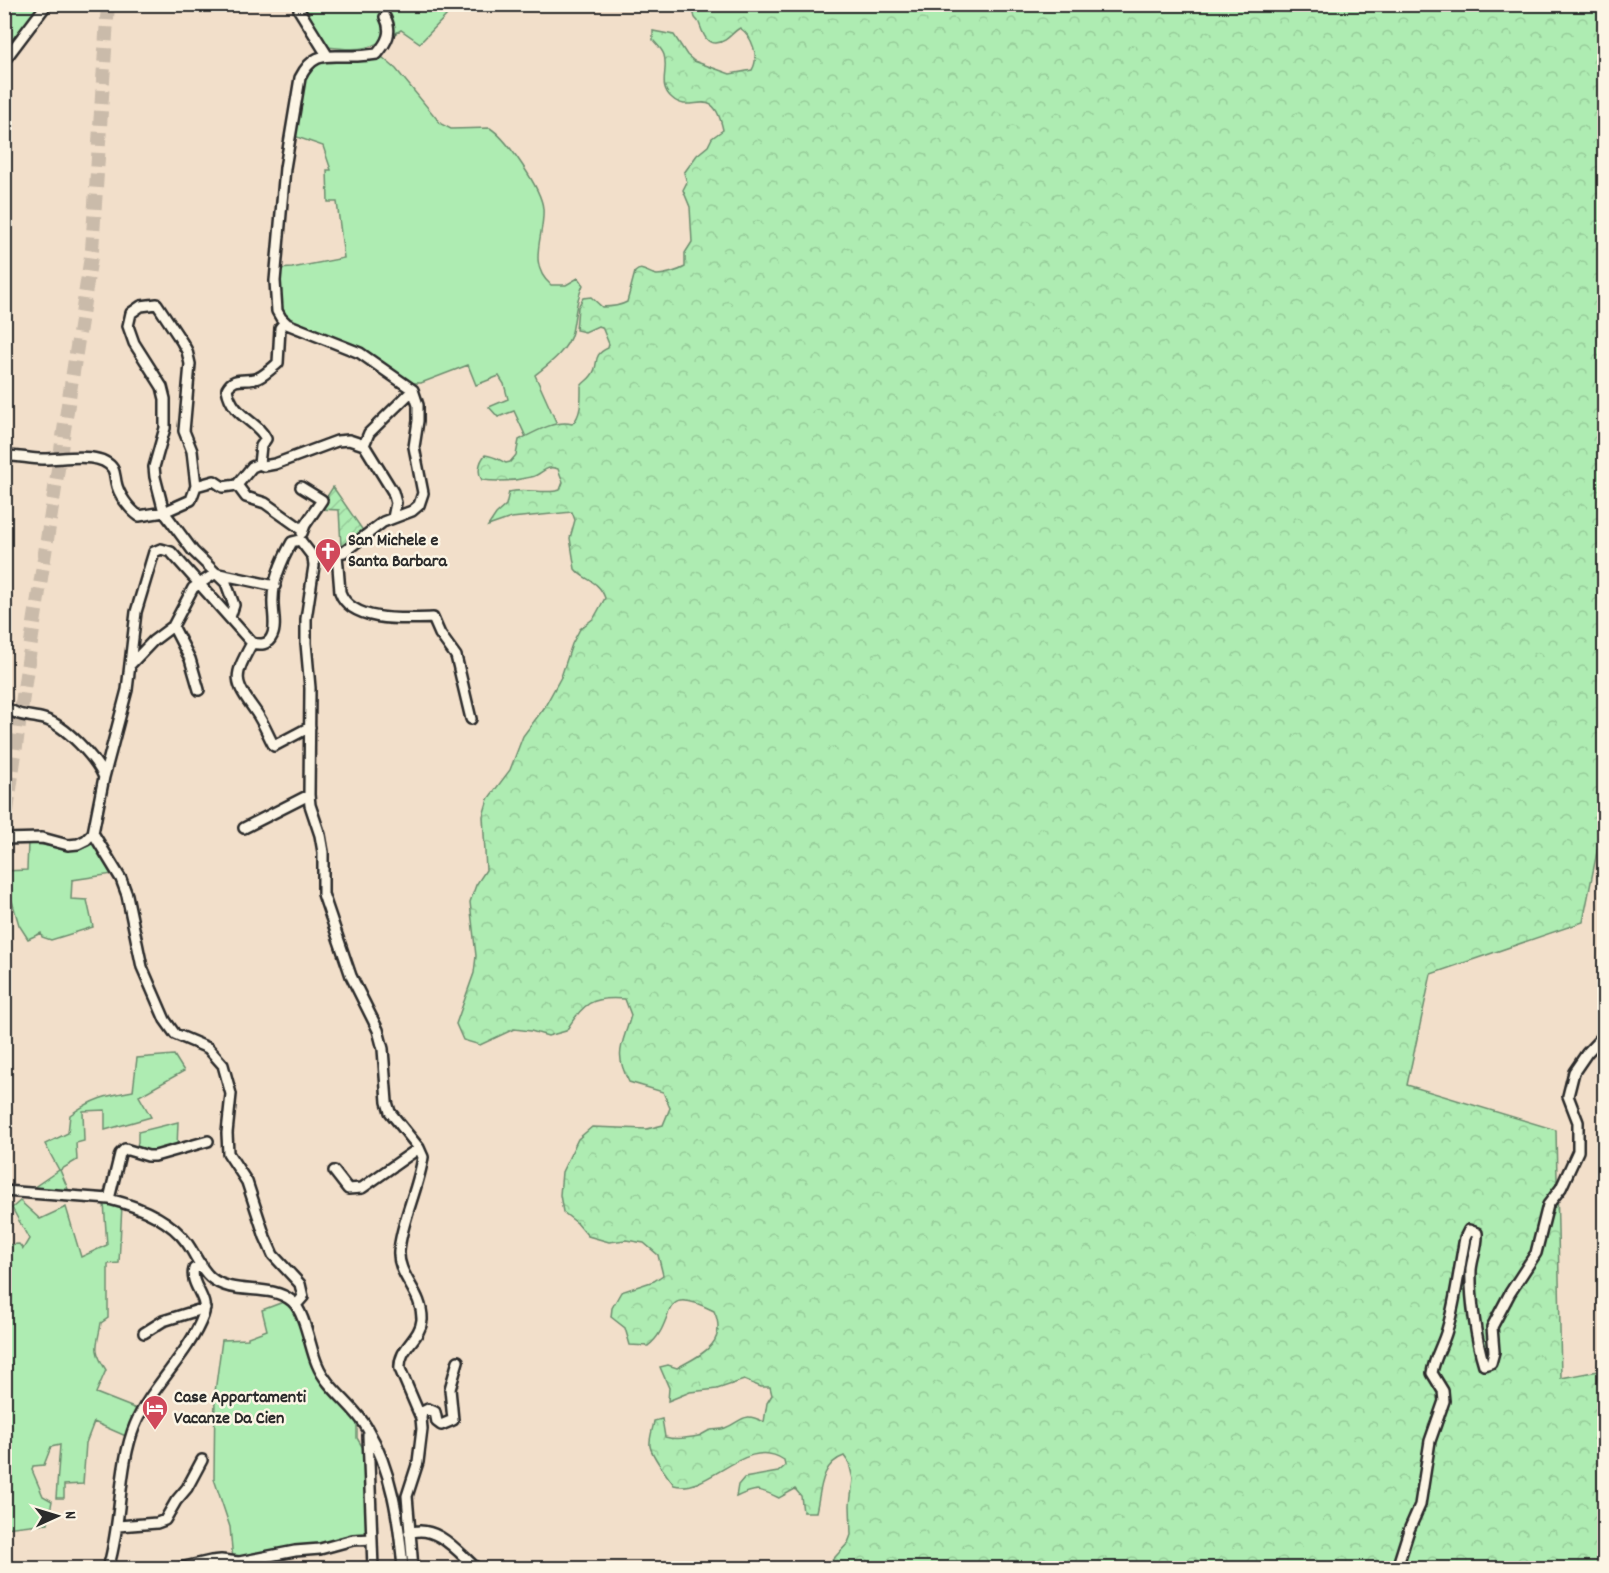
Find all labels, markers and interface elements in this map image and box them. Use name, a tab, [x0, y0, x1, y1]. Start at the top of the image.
place label: San Michele e Santa Barbara	[348, 529, 447, 575]
church icon: San Michele e Santa Barbara	[313, 536, 343, 574]
place label: Case Appartamenti Vacanze Da Cien	[174, 1386, 307, 1432]
hotel icon: Case Appartamenti Vacanze Da Cien	[140, 1393, 170, 1431]
north arrow	[27, 1486, 87, 1546]
text: N	[58, 1510, 81, 1520]

